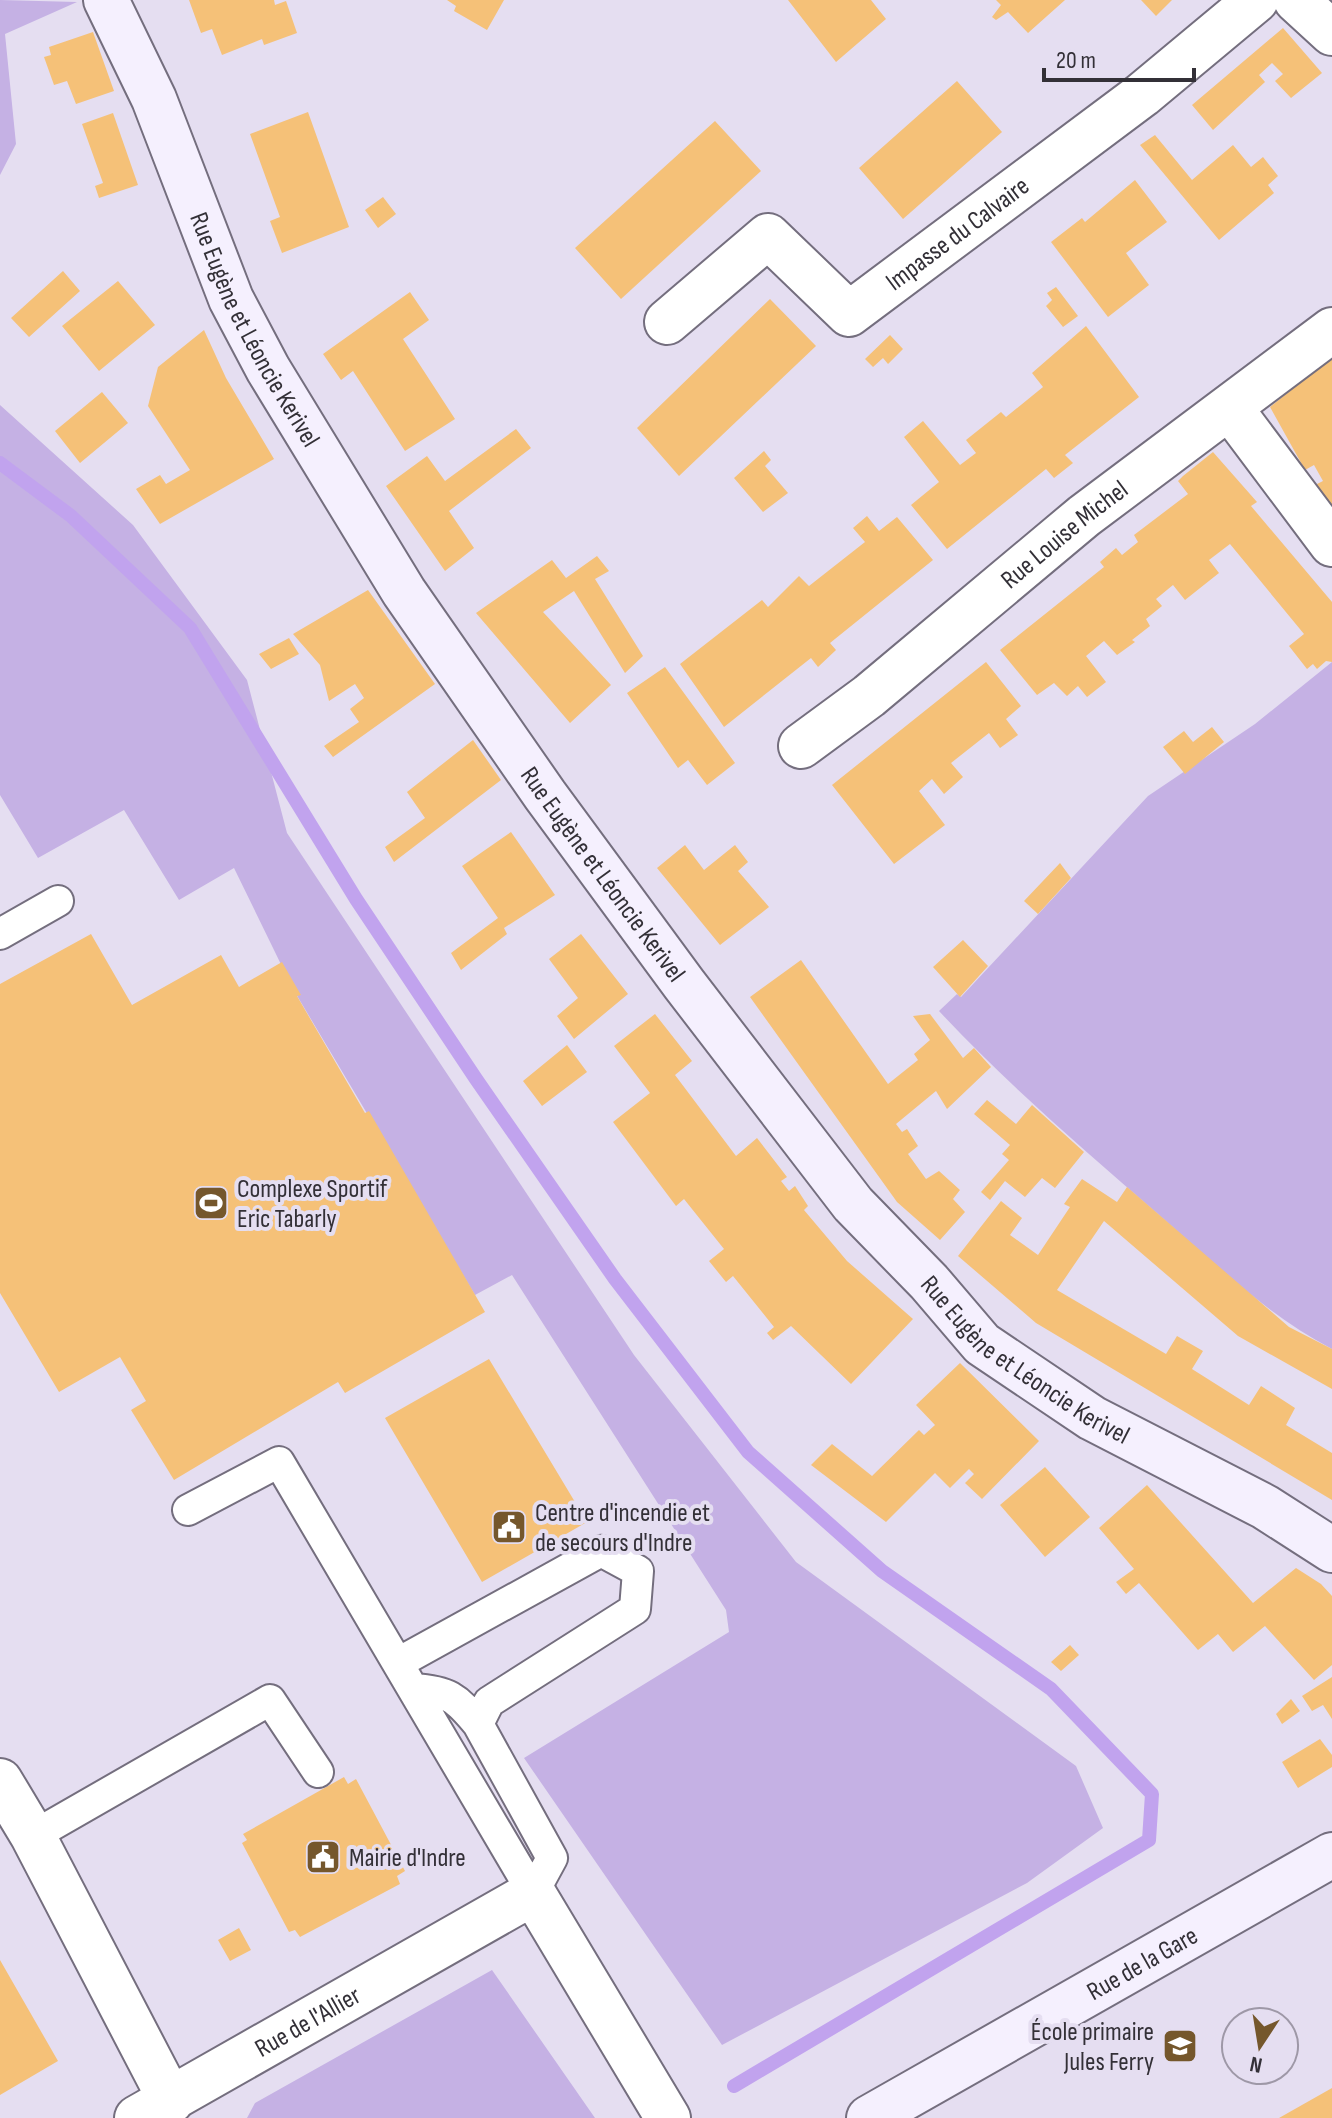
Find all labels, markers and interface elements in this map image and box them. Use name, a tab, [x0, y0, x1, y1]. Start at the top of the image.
scale bar	[1044, 32, 1194, 82]
text: 20 m	[1056, 46, 1096, 75]
street label: Impasse du Calvaire	[880, 171, 1036, 298]
street label: Rue Eugène et Léoncie Kerivel	[182, 208, 326, 453]
street label: Rue Louise Michel	[995, 475, 1135, 596]
street label: Rue Eugène et Léoncie Kerivel	[513, 761, 691, 988]
place label: Complexe Sportif Eric Tabarly	[237, 1174, 388, 1235]
sports icon: Complexe Sportif Eric Tabarly	[192, 1184, 230, 1222]
street label: Rue Eugène et Léoncie Kerivel	[913, 1270, 1134, 1452]
place label: Centre d'incendie et de secours d'Indre	[535, 1498, 710, 1559]
public building icon: Centre d'incendie et de secours d'Indre	[490, 1508, 528, 1546]
public building icon: Mairie d'Indre	[304, 1838, 342, 1876]
place label: Mairie d'Indre	[349, 1843, 466, 1874]
street label: Rue de la Gare	[1082, 1921, 1204, 2008]
street label: Rue de l'Allier	[250, 1980, 367, 2065]
north arrow	[1220, 2006, 1300, 2086]
place label: École primaire Jules Ferry	[1031, 2017, 1154, 2078]
school or university icon: École primaire Jules Ferry	[1161, 2027, 1199, 2065]
text: N	[1248, 2050, 1265, 2079]

